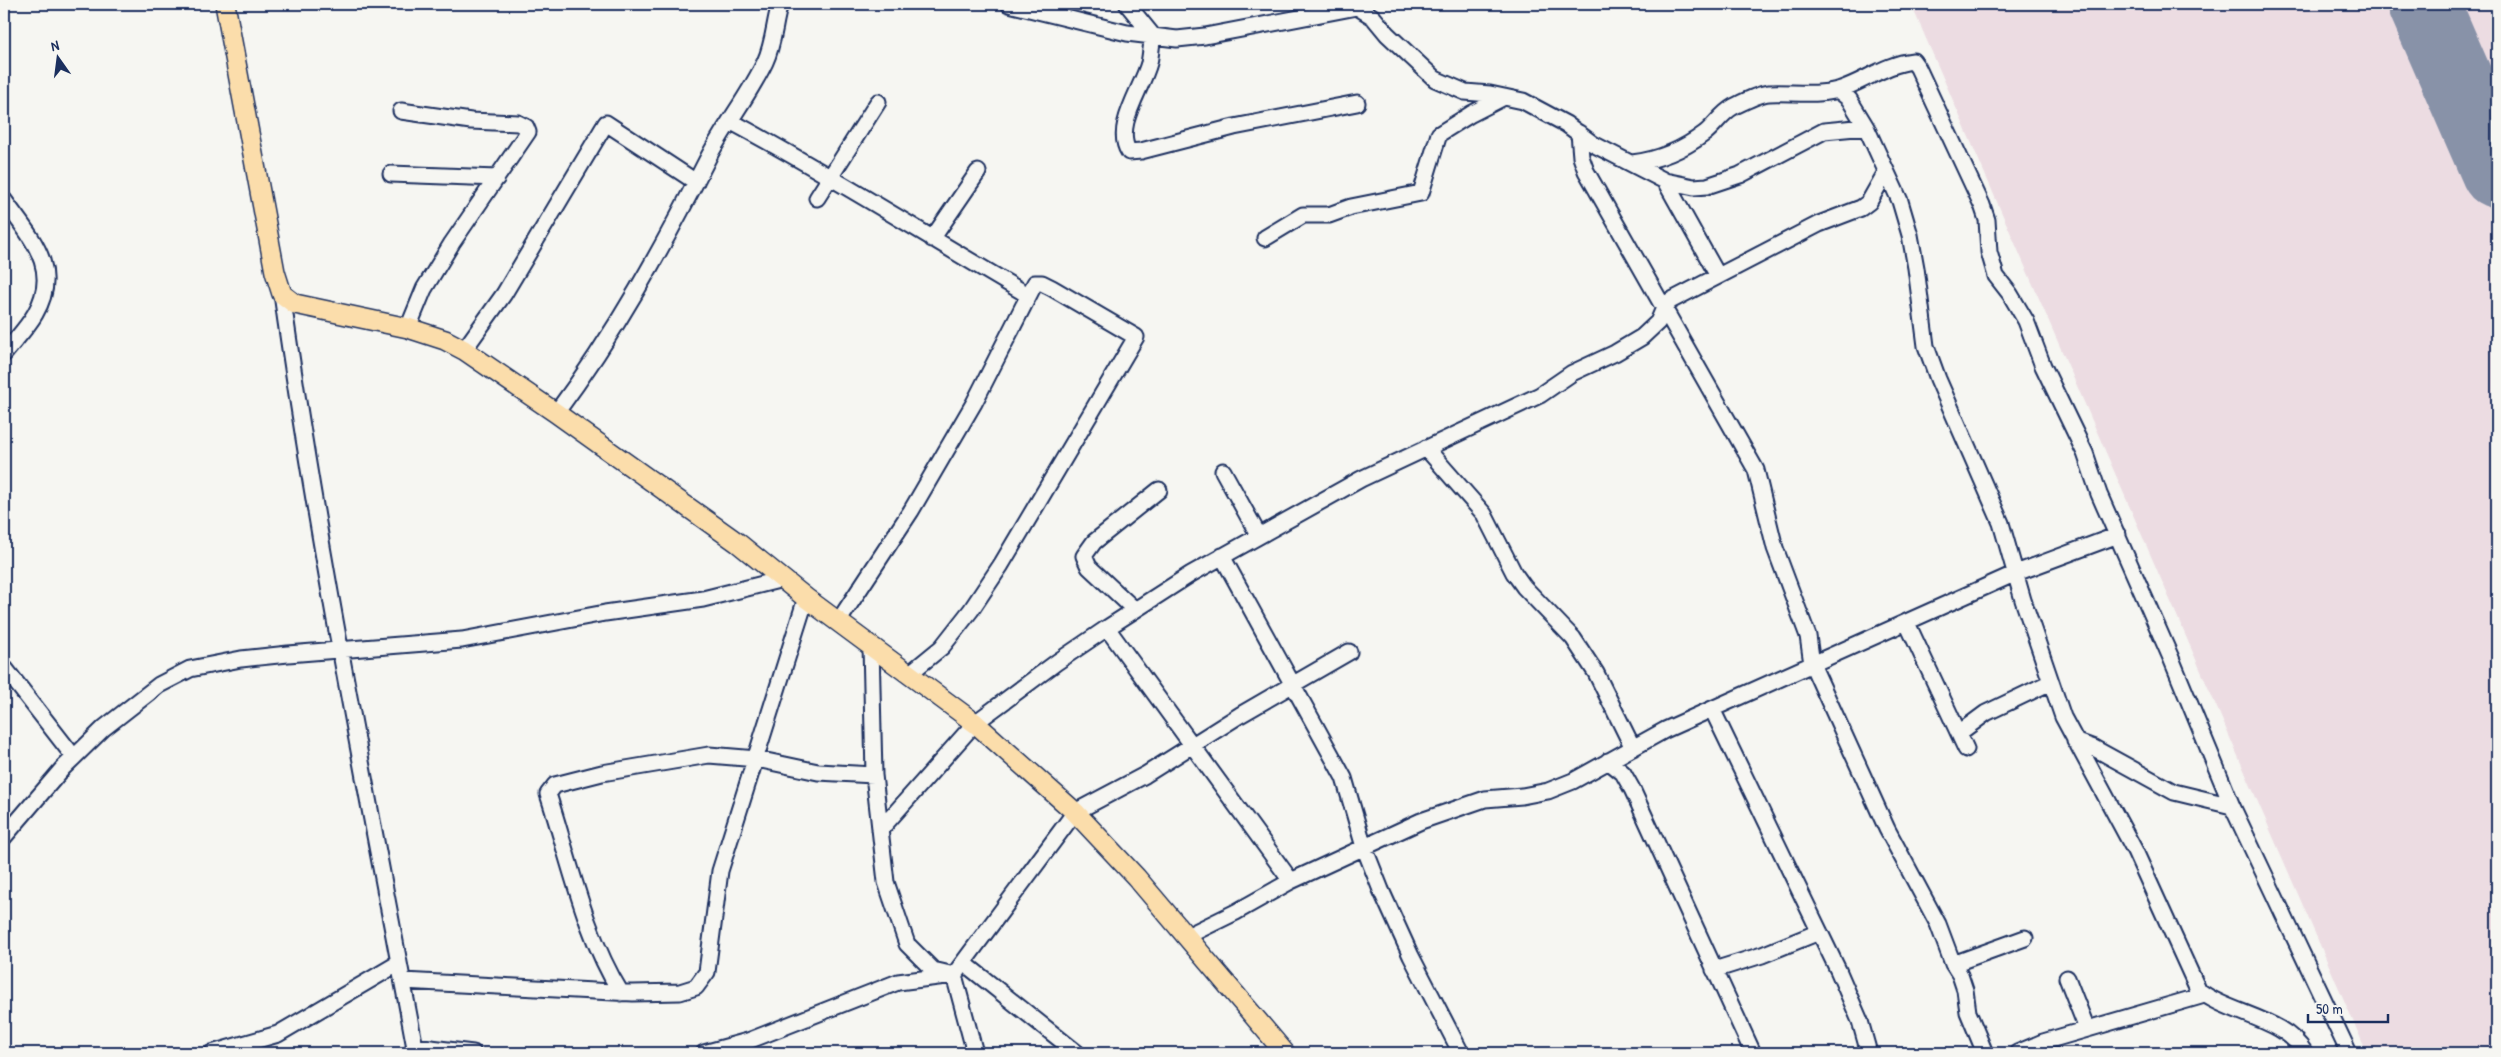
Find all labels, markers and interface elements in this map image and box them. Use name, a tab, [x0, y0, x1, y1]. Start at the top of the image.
north arrow	[32, 32, 82, 82]
text: N	[49, 35, 61, 55]
scale bar	[2308, 992, 2388, 1024]
text: 50 m	[2316, 998, 2343, 1019]

